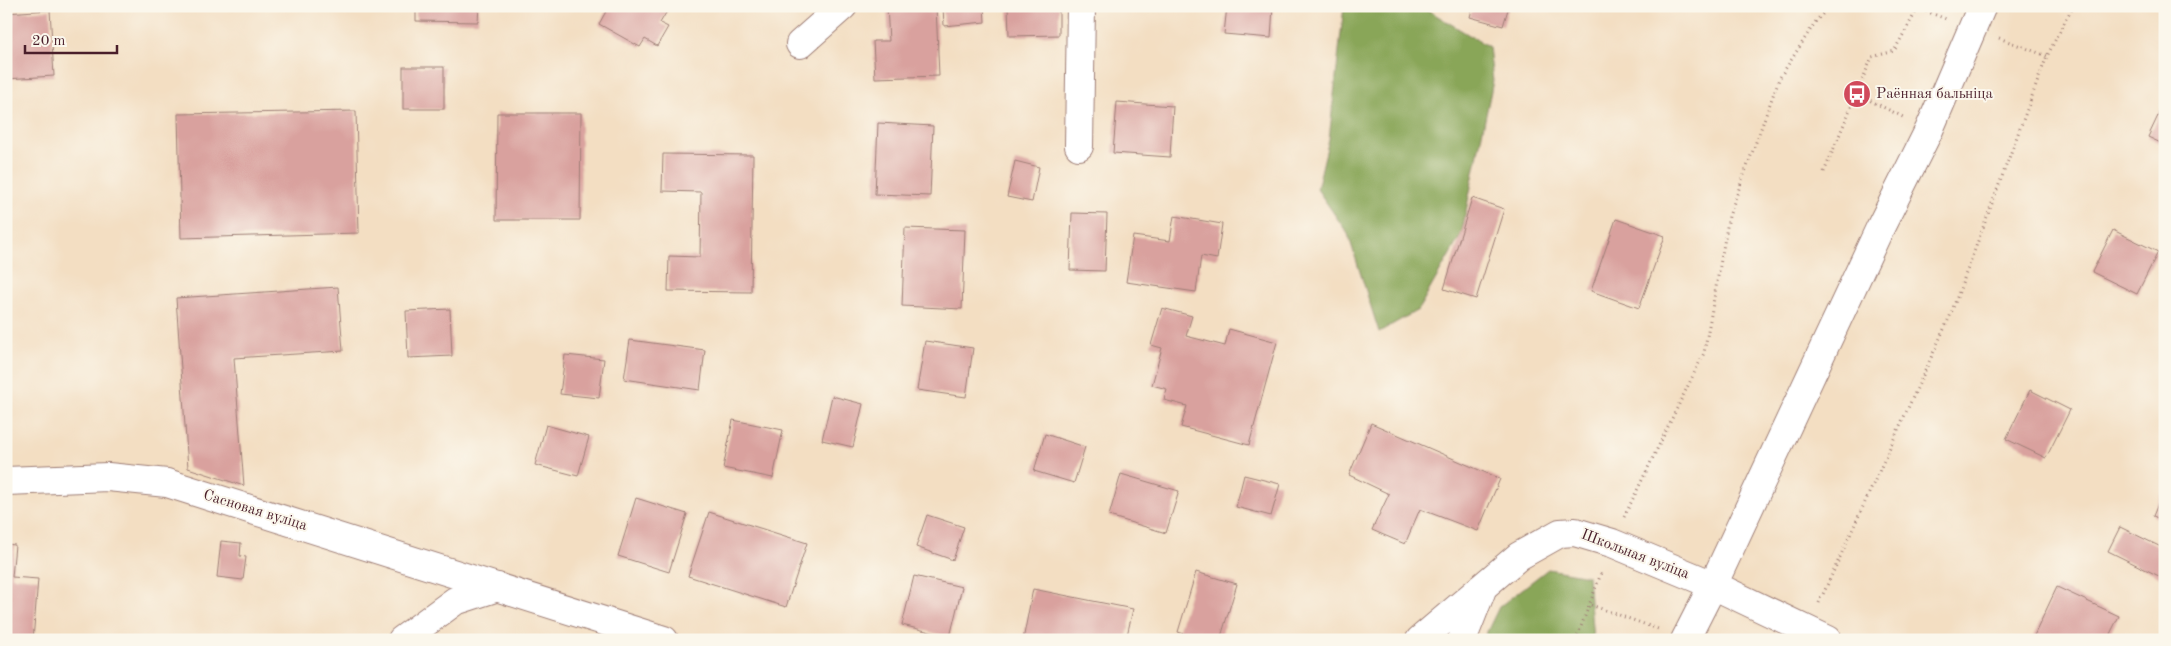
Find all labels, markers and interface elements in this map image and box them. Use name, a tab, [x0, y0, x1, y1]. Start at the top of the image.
scale bar	[25, 22, 118, 54]
text: 20 m	[32, 34, 66, 49]
bus stop icon: Раённая бальніца	[1842, 79, 1872, 109]
place label: Раённая бальніца	[1876, 87, 1993, 102]
street label: Сасновая вуліца	[201, 488, 309, 534]
street label: Школьная вуліца	[1579, 527, 1692, 583]

